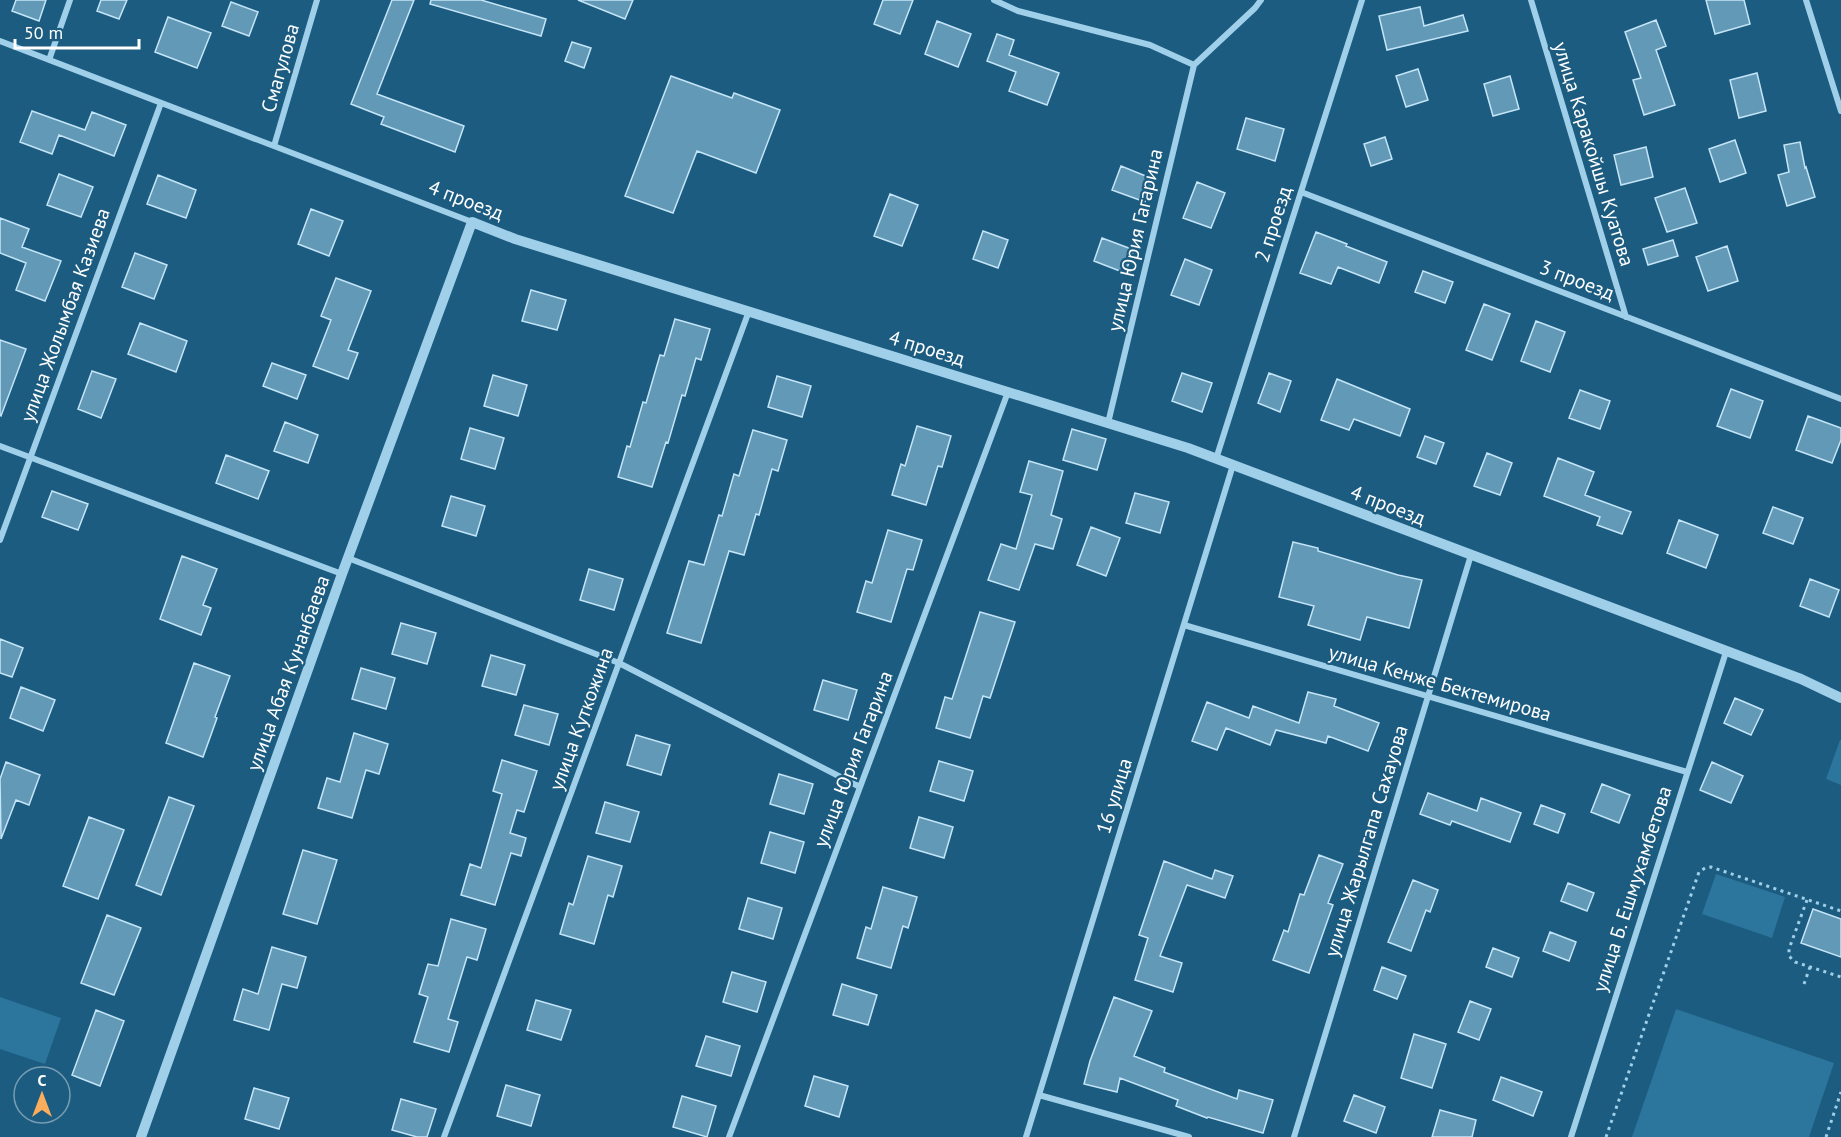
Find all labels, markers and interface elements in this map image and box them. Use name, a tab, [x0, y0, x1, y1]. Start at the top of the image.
scale bar	[15, 12, 140, 50]
text: 50 m	[24, 21, 63, 44]
street label: Смагулова	[255, 21, 305, 115]
street label: улица Каракойшы Куатова	[1547, 39, 1641, 269]
street label: улица Юрия Гагарина	[1101, 146, 1169, 334]
street label: 4 проезд	[425, 174, 507, 226]
street label: 2 проезд	[1249, 183, 1298, 265]
street label: улица Жолымбая Казиева	[14, 204, 116, 426]
street label: 3 проезд	[1536, 254, 1618, 306]
street label: 4 проезд	[886, 324, 968, 372]
street label: 4 проезд	[1347, 479, 1429, 531]
street label: улица Абая Кунанбаева	[240, 572, 336, 774]
street label: улица Кенже Бектемирова	[1326, 639, 1554, 727]
street label: улица Куткожина	[543, 644, 619, 794]
street label: улица Юрия Гагарина	[807, 667, 899, 851]
street label: улица Жарылгапа Сахауова	[1318, 722, 1414, 960]
street label: 16 улица	[1090, 755, 1138, 837]
street label: улица Б. Ешмухамбетова	[1586, 783, 1678, 995]
north arrow	[12, 1065, 72, 1125]
text: С	[38, 1070, 47, 1090]

